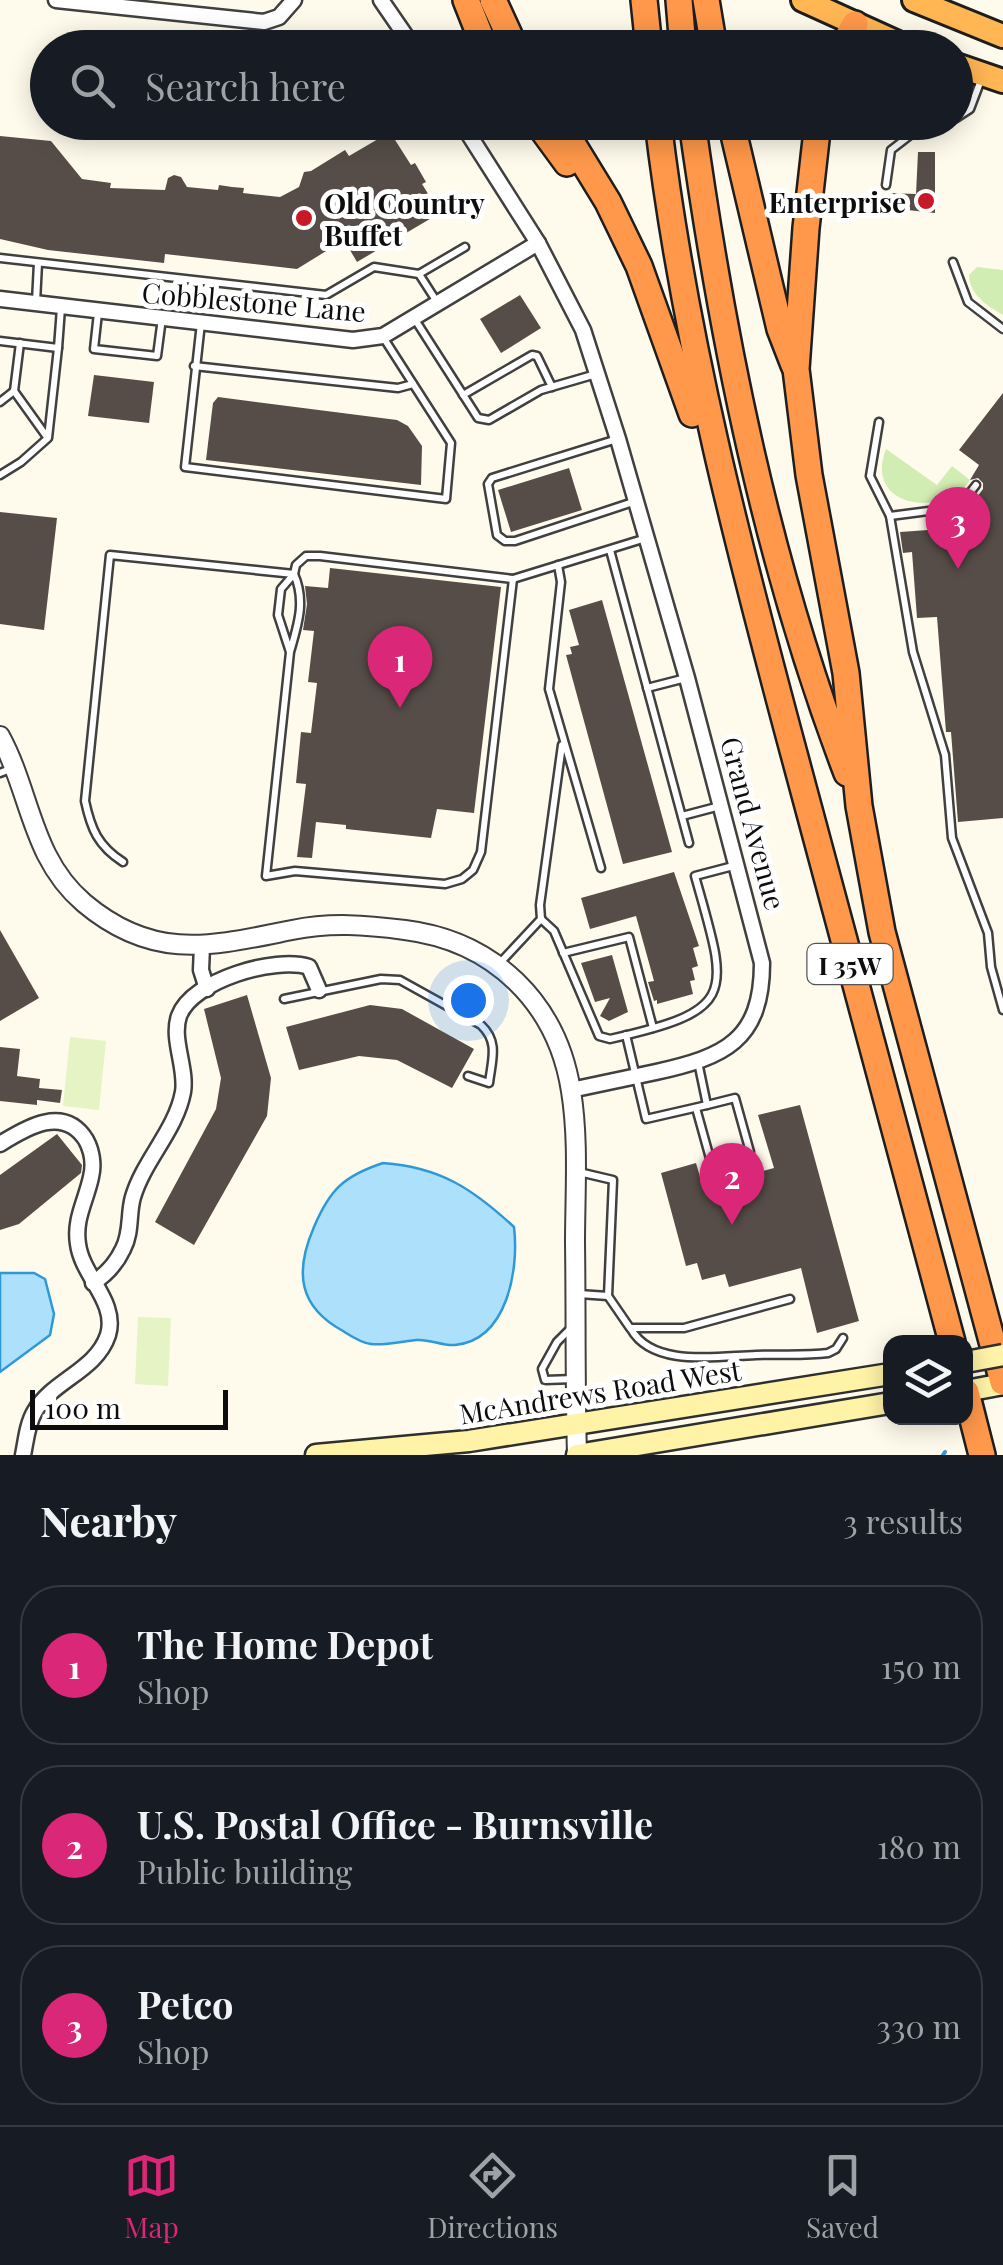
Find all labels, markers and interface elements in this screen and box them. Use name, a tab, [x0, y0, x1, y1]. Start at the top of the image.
search box	[30, 30, 973, 140]
icon: search	[65, 58, 120, 113]
text: Search here	[145, 60, 346, 111]
place label: Enterprise	[769, 183, 906, 220]
place label: Old Country Buffet	[324, 184, 485, 253]
marker: Enterprise	[915, 190, 937, 212]
marker: Old Country Buffet	[293, 207, 315, 229]
street label: Cobblestone Lane	[140, 273, 368, 329]
pin: 3	[926, 486, 990, 569]
pin: 1	[368, 626, 432, 708]
street label: Grand Avenue	[713, 732, 795, 914]
road number: I 35W	[808, 944, 892, 984]
your location	[443, 975, 494, 1026]
pin: 2	[700, 1142, 764, 1225]
map controls	[883, 1335, 973, 1425]
button: layers	[883, 1335, 973, 1425]
street label: McAndrews Road West	[457, 1350, 745, 1432]
scale bar	[30, 1385, 228, 1430]
text: 100 m	[45, 1389, 121, 1426]
text: Nearby	[40, 1492, 177, 1548]
text: 3 results	[843, 1499, 963, 1542]
text: The Home Depot	[137, 1618, 433, 1669]
text: 1	[68, 1644, 81, 1687]
text: 150 m	[881, 1644, 961, 1687]
text: Shop	[137, 1669, 209, 1712]
text: U.S. Postal Office - Burnsville	[137, 1798, 653, 1849]
text: 2	[66, 1824, 83, 1867]
text: 180 m	[877, 1824, 961, 1867]
text: Public building	[137, 1849, 353, 1892]
text: Petco	[137, 1978, 233, 2029]
text: 3	[67, 2004, 82, 2047]
text: 330 m	[877, 2004, 961, 2047]
text: Shop	[137, 2029, 209, 2072]
tab: Map	[124, 2148, 179, 2245]
tab: Directions	[427, 2148, 558, 2245]
tab: Saved	[806, 2148, 879, 2245]

